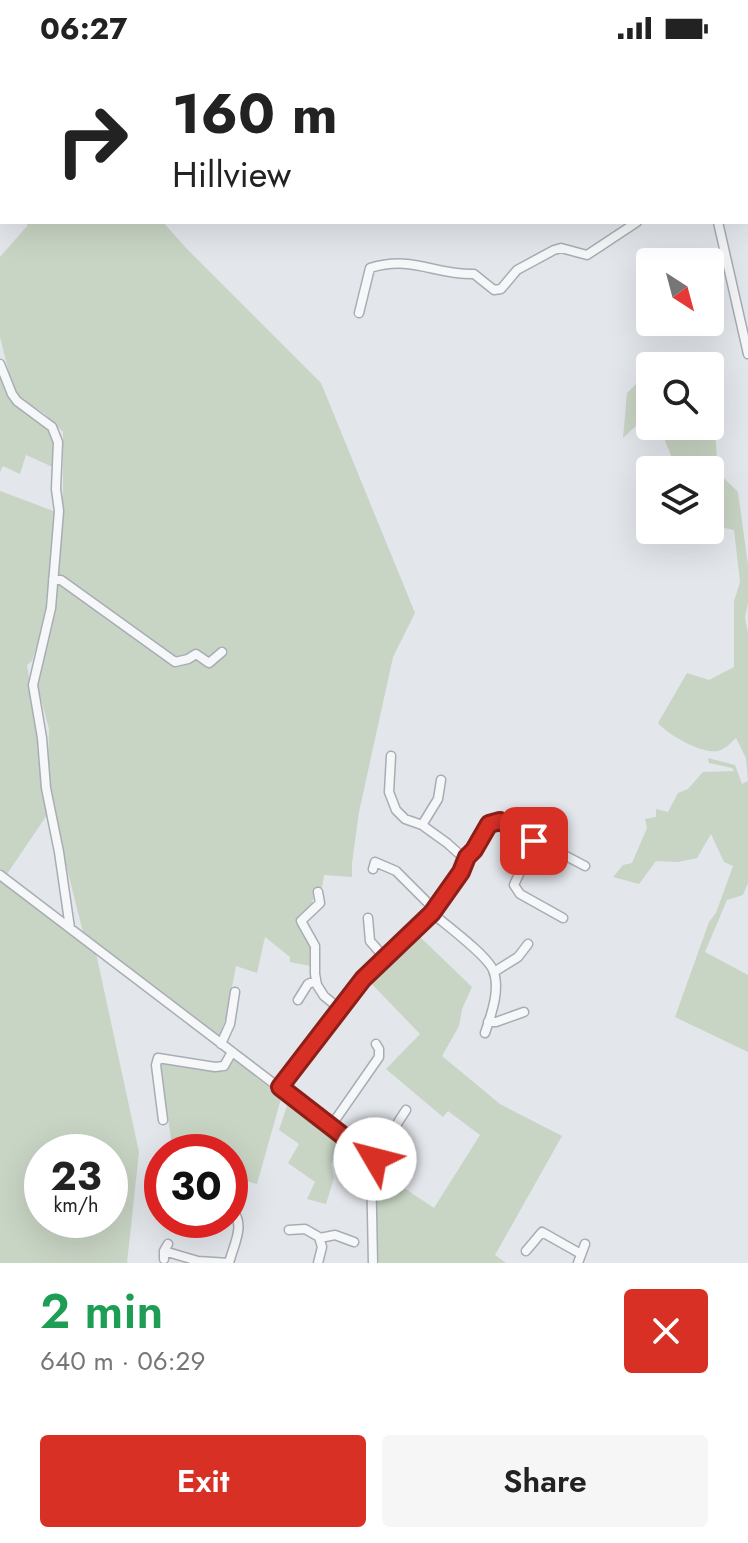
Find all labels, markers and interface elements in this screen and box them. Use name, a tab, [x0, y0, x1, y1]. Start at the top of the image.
text: 06:27	[40, 7, 127, 50]
text: 160 m	[172, 73, 338, 154]
icon: right	[40, 88, 144, 192]
text: Hillview	[172, 148, 291, 200]
north arrow	[636, 248, 724, 336]
map controls	[636, 248, 724, 544]
button: search	[636, 352, 724, 440]
button: layers	[636, 456, 724, 544]
pin	[500, 807, 568, 875]
icon: arrive	[512, 819, 556, 863]
position arrow	[333, 1117, 417, 1201]
speed limit sign: 30	[144, 1134, 248, 1238]
text: 23	[50, 1147, 102, 1205]
text: km/h	[53, 1191, 99, 1220]
text: 2 min	[40, 1277, 163, 1346]
button: close	[624, 1289, 708, 1373]
text: 640 m · 06:29	[40, 1342, 205, 1380]
button: Exit	[40, 1435, 366, 1527]
button: Share	[382, 1435, 708, 1527]

